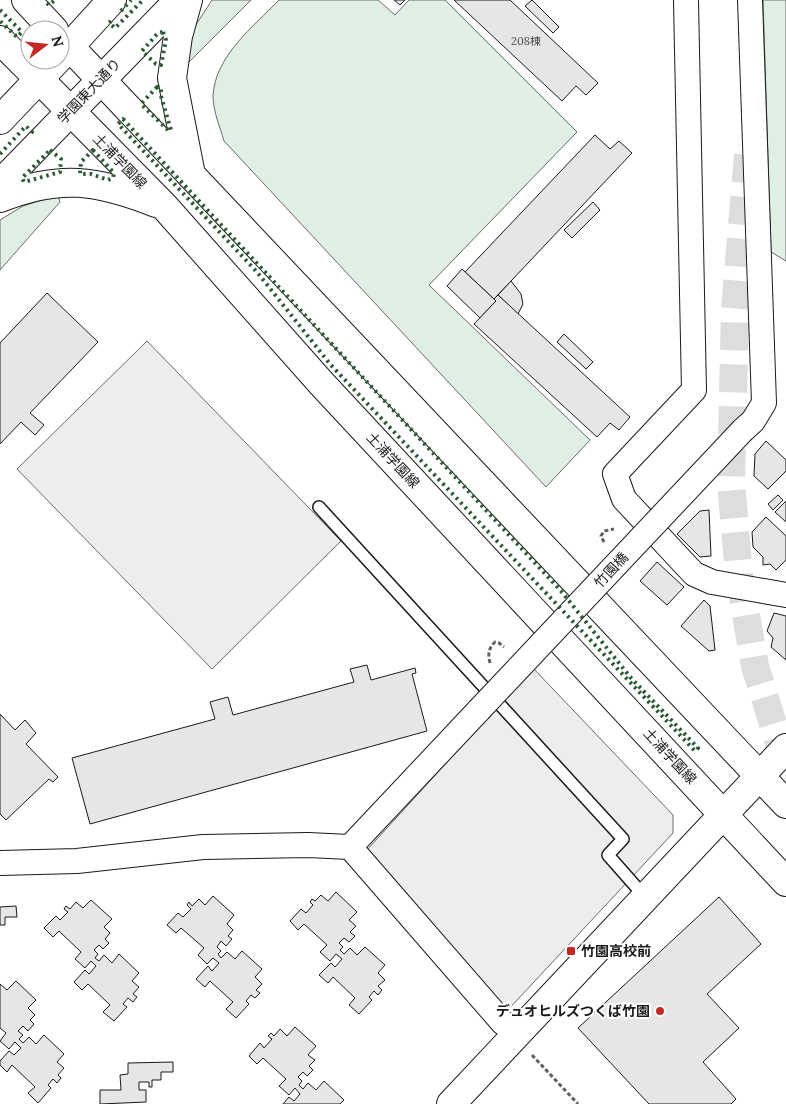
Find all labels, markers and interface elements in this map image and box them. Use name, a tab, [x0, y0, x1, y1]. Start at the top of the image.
north arrow	[20, 20, 70, 70]
text: N	[47, 34, 68, 49]
house number: 208棟	[511, 34, 541, 48]
street label: 学園東大通り	[53, 55, 125, 127]
street label: 土浦学園線	[89, 130, 151, 192]
street label: 土浦学園線	[363, 428, 423, 492]
street label: 竹園橋	[590, 549, 632, 591]
street label: 土浦学園線	[640, 724, 700, 788]
place label: 竹園高校前	[581, 942, 651, 960]
marker: 竹園高校前	[565, 945, 577, 957]
place label: デュオヒルズつくば竹園	[496, 1002, 650, 1020]
marker: デュオヒルズつくば竹園	[654, 1005, 666, 1017]

